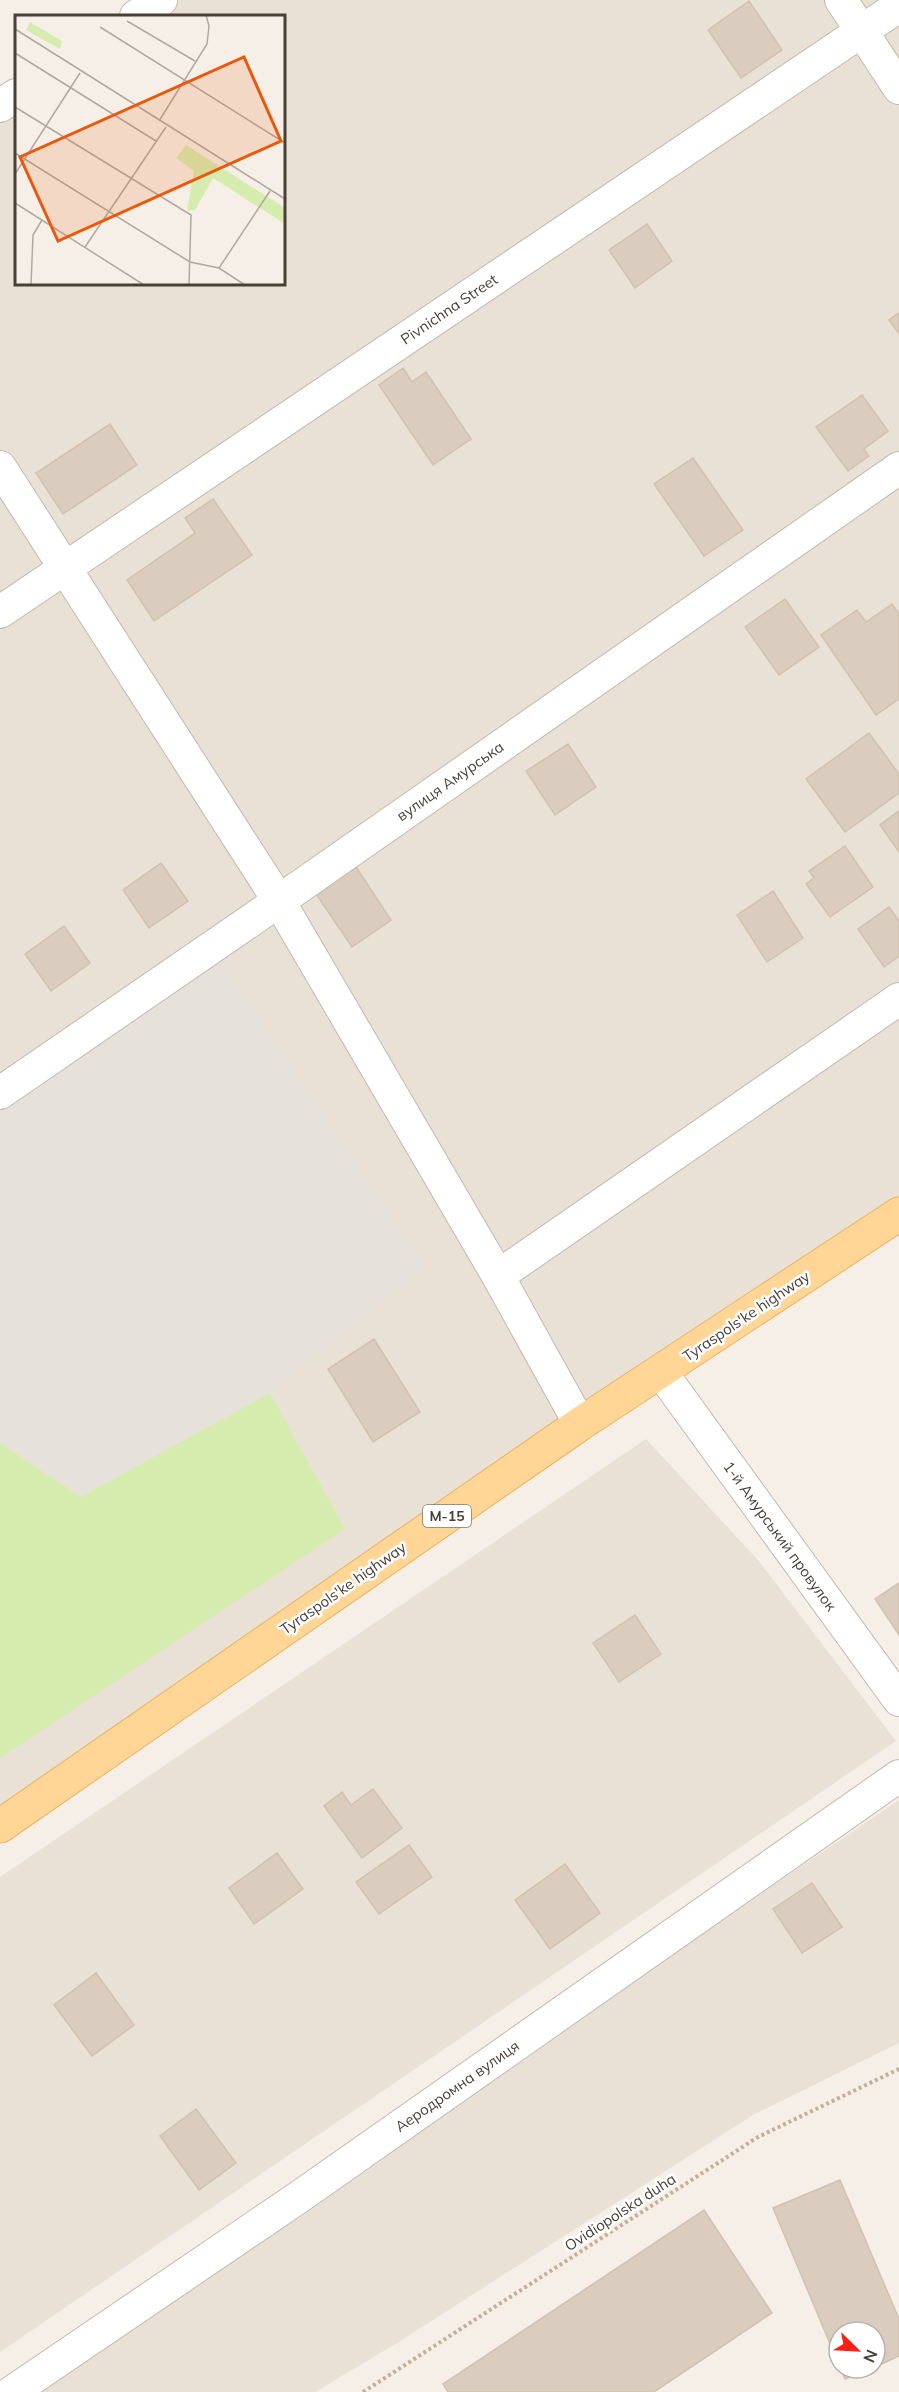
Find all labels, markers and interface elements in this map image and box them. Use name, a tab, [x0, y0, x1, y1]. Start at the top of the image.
inset map	[15, 15, 285, 285]
street label: Pivnichna Street	[397, 270, 501, 348]
street label: вулиця Амурська	[393, 737, 507, 825]
street label: Tyraspols'ke highway	[679, 1266, 813, 1366]
street label: 1-й Амурський провулок	[719, 1457, 841, 1615]
road number: М-15	[423, 1505, 471, 1527]
street label: Tyraspols'ke highway	[276, 1537, 410, 1639]
street label: Аеродромна вулиця	[391, 2036, 523, 2136]
street label: Ovidiopolska duha	[561, 2169, 679, 2255]
north arrow	[827, 2320, 887, 2380]
text: N	[859, 2347, 882, 2366]

